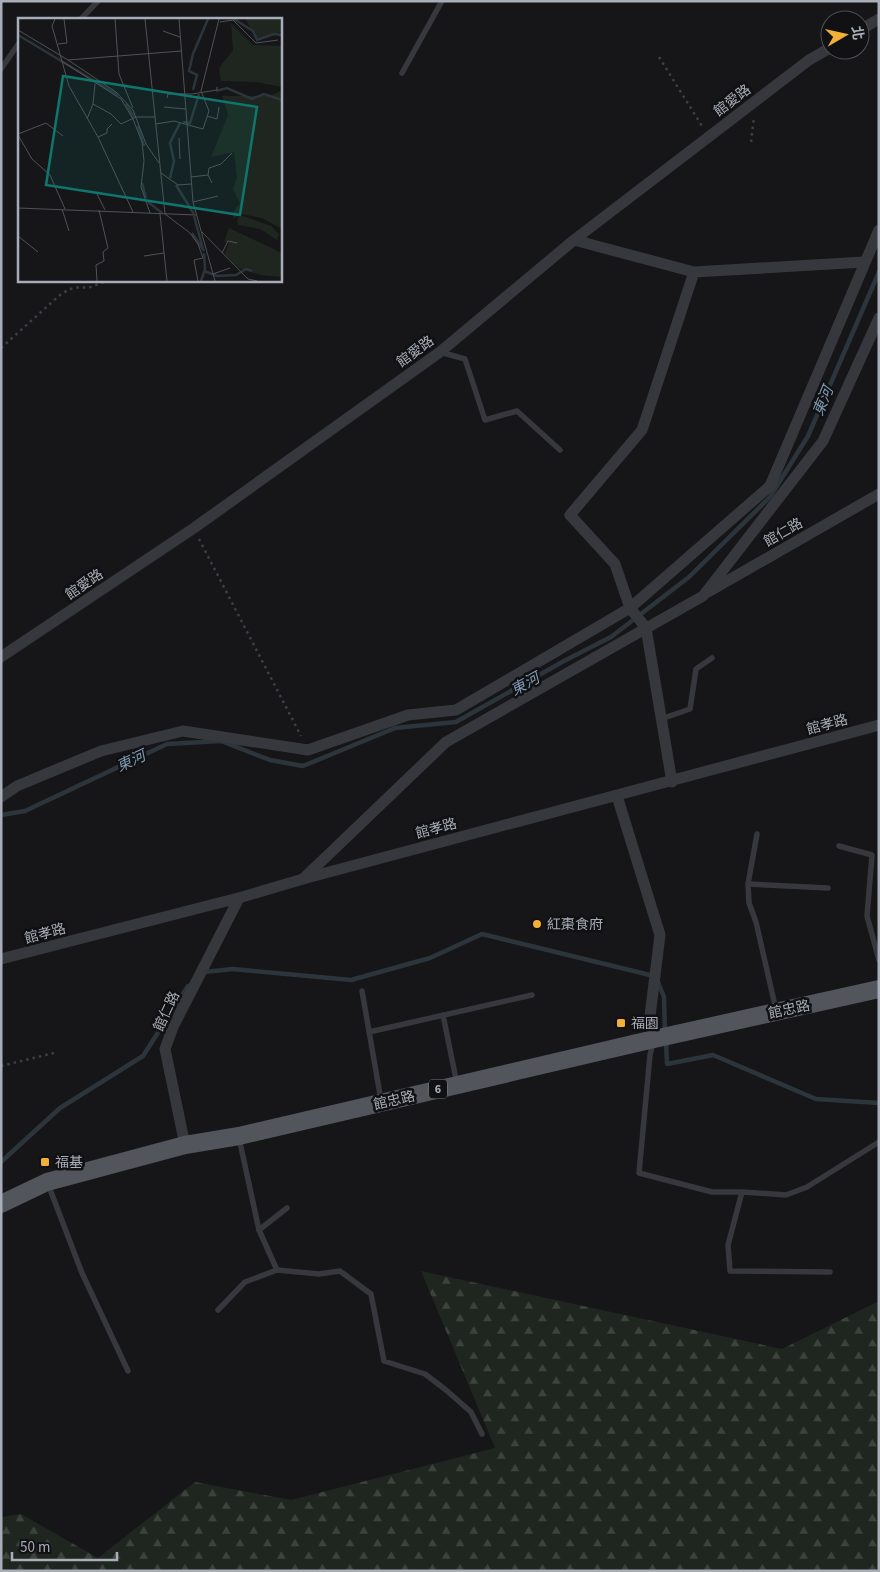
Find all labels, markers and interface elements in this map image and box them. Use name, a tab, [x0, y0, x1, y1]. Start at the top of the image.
north arrow	[820, 10, 870, 60]
inset map	[18, 18, 281, 281]
text: 北	[846, 25, 868, 42]
street label: 館愛路	[710, 80, 755, 121]
street label: 館愛路	[393, 331, 438, 372]
water label: 東河	[808, 381, 840, 419]
street label: 館仁路	[760, 514, 807, 552]
street label: 館愛路	[62, 565, 108, 605]
water label: 東河	[507, 667, 546, 701]
street label: 館孝路	[804, 710, 850, 740]
water label: 東河	[113, 744, 152, 777]
street label: 館孝路	[413, 814, 459, 844]
place label: 紅棗食府	[547, 915, 603, 935]
marker: 紅棗食府	[531, 918, 543, 930]
street label: 館孝路	[22, 919, 68, 949]
street label: 館仁路	[149, 988, 185, 1035]
street label: 館忠路	[767, 996, 812, 1024]
place label: 福園	[631, 1014, 659, 1034]
marker: 福園	[615, 1017, 627, 1029]
road number: 6	[429, 1080, 447, 1098]
street label: 館忠路	[372, 1087, 417, 1115]
place label: 福基	[55, 1153, 83, 1173]
marker: 福基	[39, 1156, 51, 1168]
scale bar	[12, 1530, 118, 1562]
text: 50 m	[20, 1537, 50, 1558]

